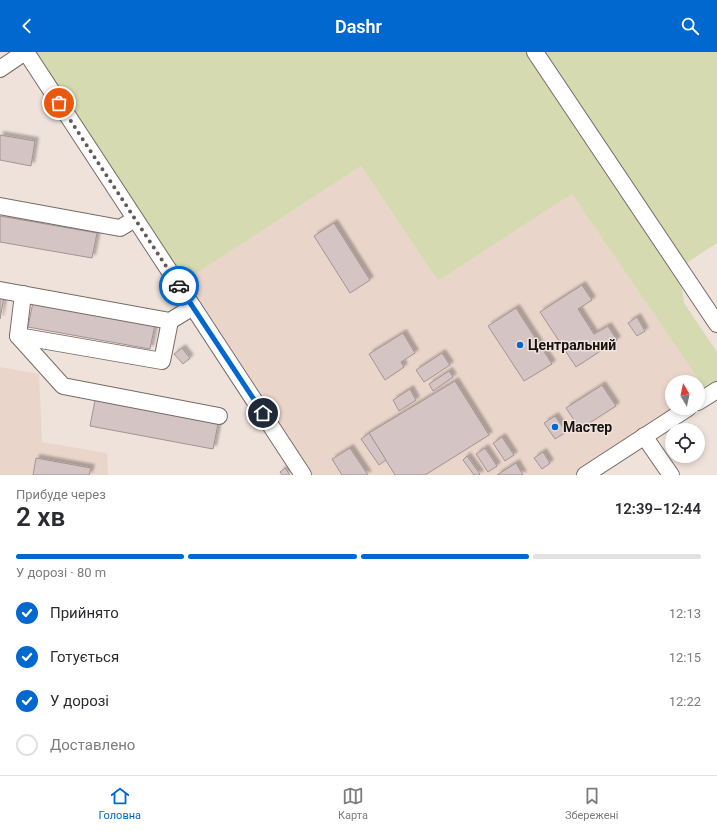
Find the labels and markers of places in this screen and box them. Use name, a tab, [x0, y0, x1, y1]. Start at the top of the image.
pin	[42, 86, 76, 120]
place label: Центральний	[528, 337, 616, 353]
marker: Центральний	[515, 340, 525, 350]
pin	[246, 396, 280, 430]
place label: Мастер	[563, 419, 612, 435]
marker: Мастер	[550, 422, 560, 432]

